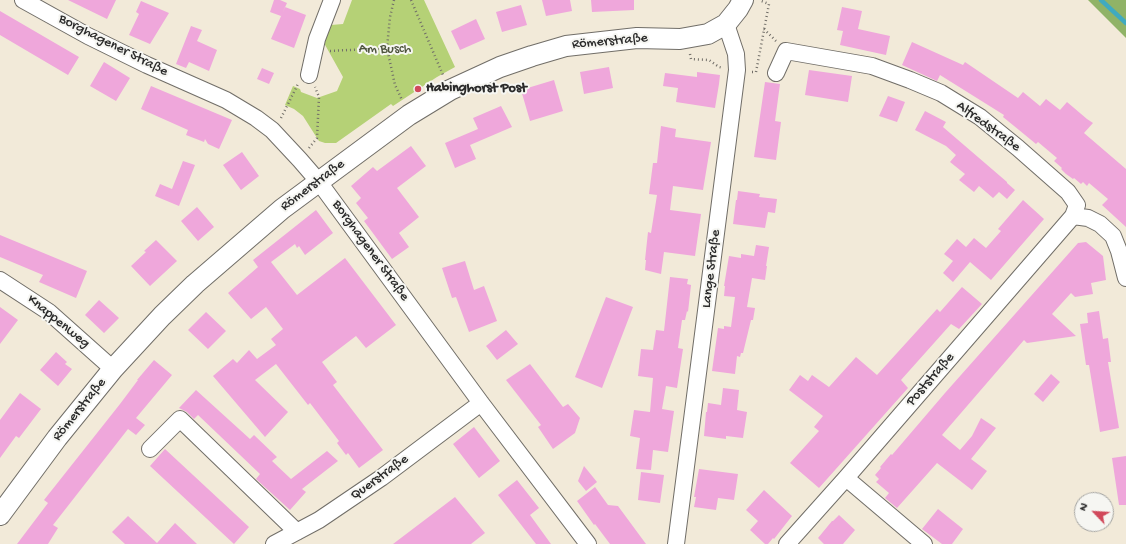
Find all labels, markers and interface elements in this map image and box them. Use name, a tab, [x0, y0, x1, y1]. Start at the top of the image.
street label: Borghagener Straße	[55, 11, 171, 81]
street label: Römerstraße	[571, 30, 649, 54]
park label: Am Busch	[359, 42, 411, 58]
place label: Habinghorst Post	[426, 81, 527, 97]
marker: Habinghorst Post	[413, 84, 423, 94]
street label: Alfredstraße	[953, 98, 1023, 156]
street label: Römerstraße	[278, 156, 348, 216]
street label: Borghagener Straße	[328, 197, 412, 305]
street label: Lange Straße	[699, 229, 725, 309]
street label: Knappenweg	[23, 292, 93, 352]
street label: Poststraße	[903, 350, 959, 410]
street label: Römerstraße	[50, 375, 110, 445]
street label: Querstraße	[348, 451, 412, 505]
north arrow	[1074, 492, 1114, 532]
text: N	[1077, 502, 1091, 513]

